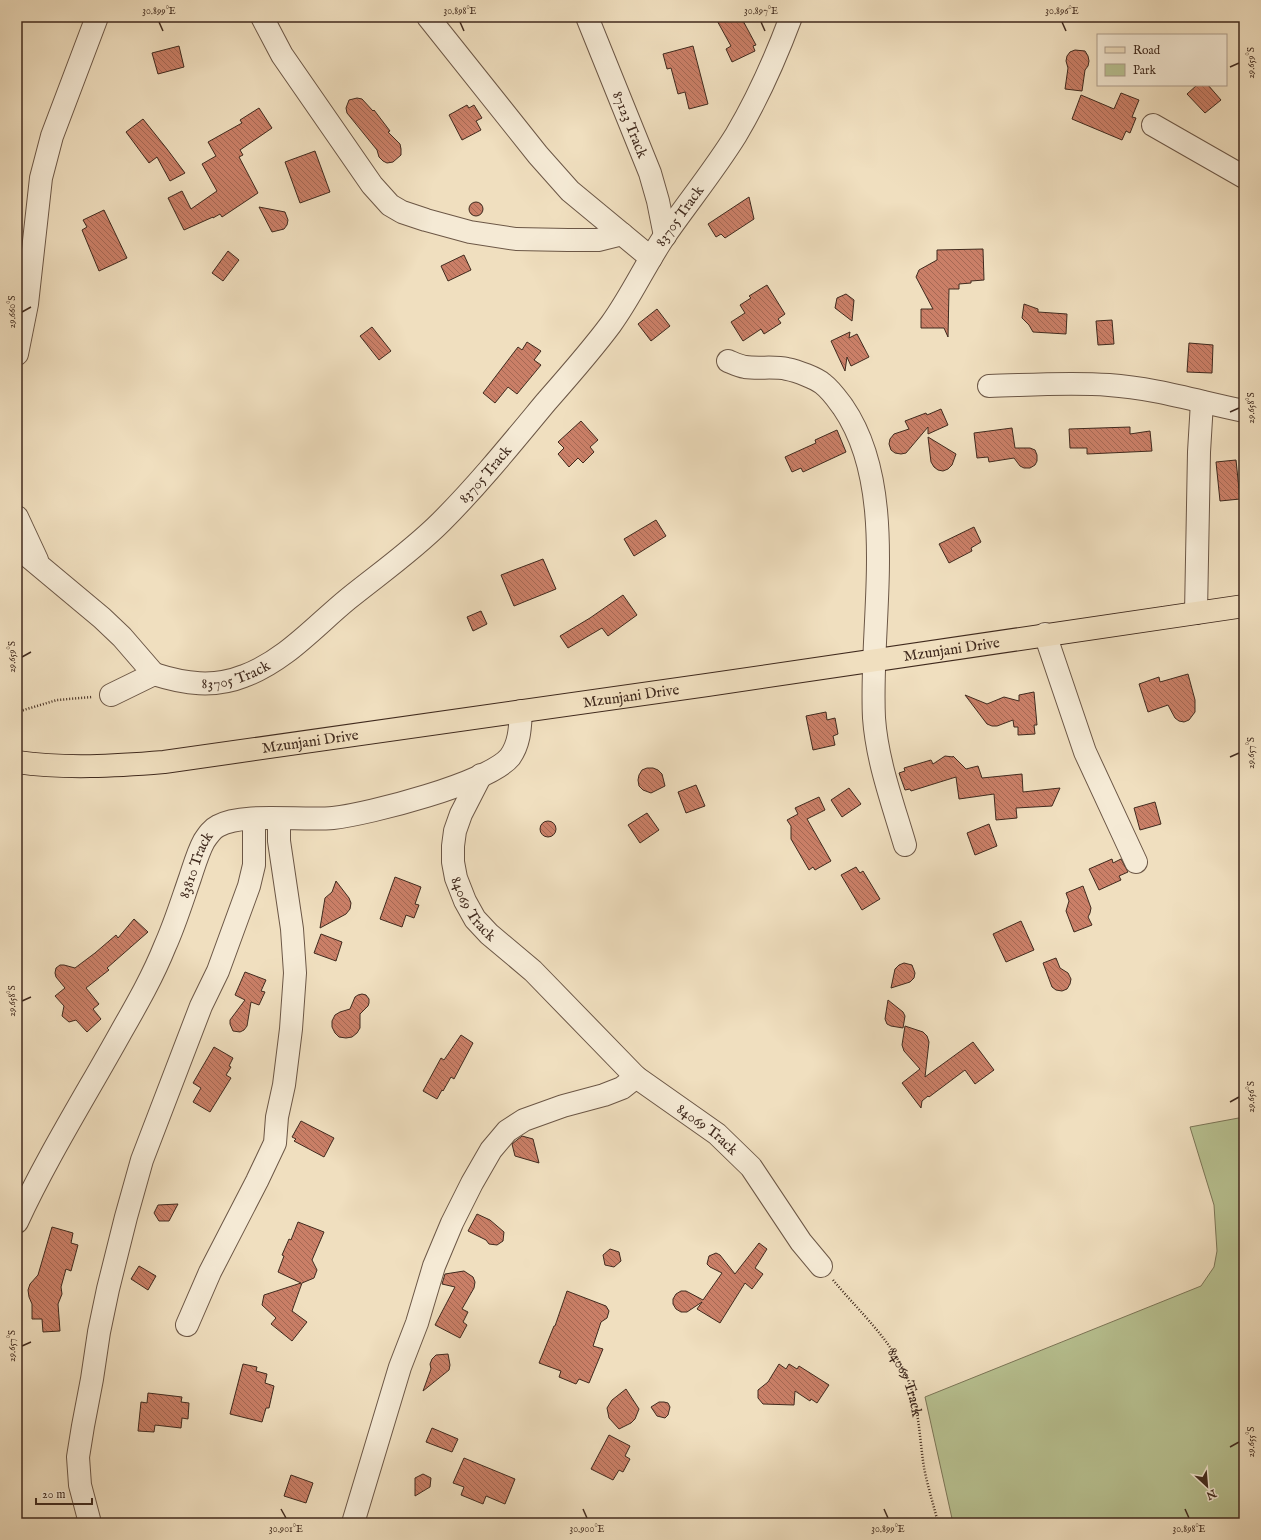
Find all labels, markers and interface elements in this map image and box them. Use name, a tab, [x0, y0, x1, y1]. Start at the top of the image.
text: 30.899°E	[142, 5, 176, 18]
text: 30.898°E	[443, 5, 477, 18]
text: 30.897°E	[744, 5, 778, 18]
text: 30.896°E	[1045, 5, 1079, 18]
legend	[1097, 34, 1227, 86]
text: Road	[1133, 43, 1161, 58]
text: 29.659°S	[1245, 47, 1258, 79]
text: Park	[1133, 63, 1156, 78]
street label: 87123 Track	[608, 88, 653, 162]
street label: 83705 Track	[651, 181, 708, 250]
text: 29.660°S	[6, 296, 19, 328]
text: 29.658°S	[1245, 392, 1258, 424]
street label: 83705 Track	[455, 440, 516, 507]
street label: Mzunjani Drive	[902, 633, 1001, 665]
text: 29.659°S	[6, 641, 19, 673]
street label: 83705 Track	[202, 655, 274, 693]
street label: Mzunjani Drive	[582, 680, 681, 712]
street label: Mzunjani Drive	[261, 725, 360, 757]
text: 29.657°S	[1245, 737, 1258, 769]
street label: 83810 Track	[174, 827, 218, 901]
street label: 84069 Track	[447, 874, 501, 946]
text: 29.658°S	[6, 985, 19, 1017]
text: 29.656°S	[1245, 1081, 1258, 1113]
street label: 84069 Track	[673, 1099, 743, 1160]
text: 29.657°S	[6, 1330, 19, 1362]
street label: 84069 Track	[883, 1344, 927, 1419]
text: 29.655°S	[1245, 1427, 1258, 1457]
north arrow	[1187, 1466, 1227, 1506]
scale bar	[36, 1480, 92, 1506]
text: N	[1203, 1485, 1219, 1503]
text: 20 m	[42, 1487, 65, 1502]
text: 30.901°E	[269, 1523, 303, 1536]
text: 30.900°E	[569, 1523, 605, 1536]
text: 30.899°E	[871, 1523, 905, 1536]
text: 30.898°E	[1172, 1523, 1206, 1536]

